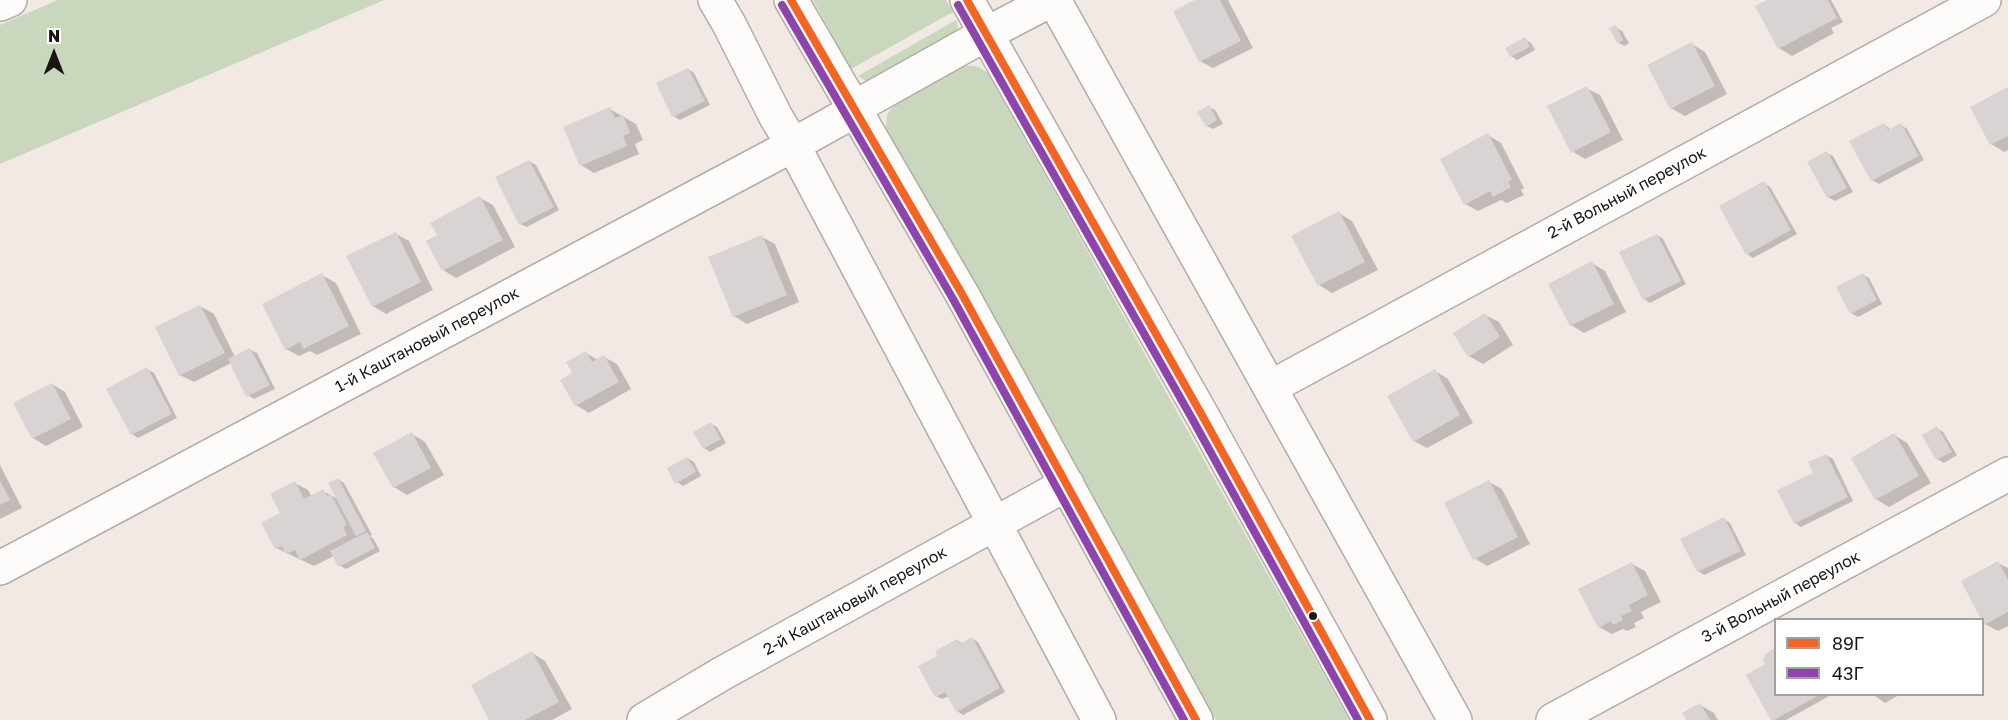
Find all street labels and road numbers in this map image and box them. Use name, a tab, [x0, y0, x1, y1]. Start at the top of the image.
street label: 2-й Вольный переулок	[1544, 143, 1710, 243]
street label: 1-й Каштановый переулок	[332, 283, 522, 397]
street label: 2-й Каштановый переулок	[760, 542, 950, 660]
street label: 3-й Вольный переулок	[1698, 547, 1864, 647]

